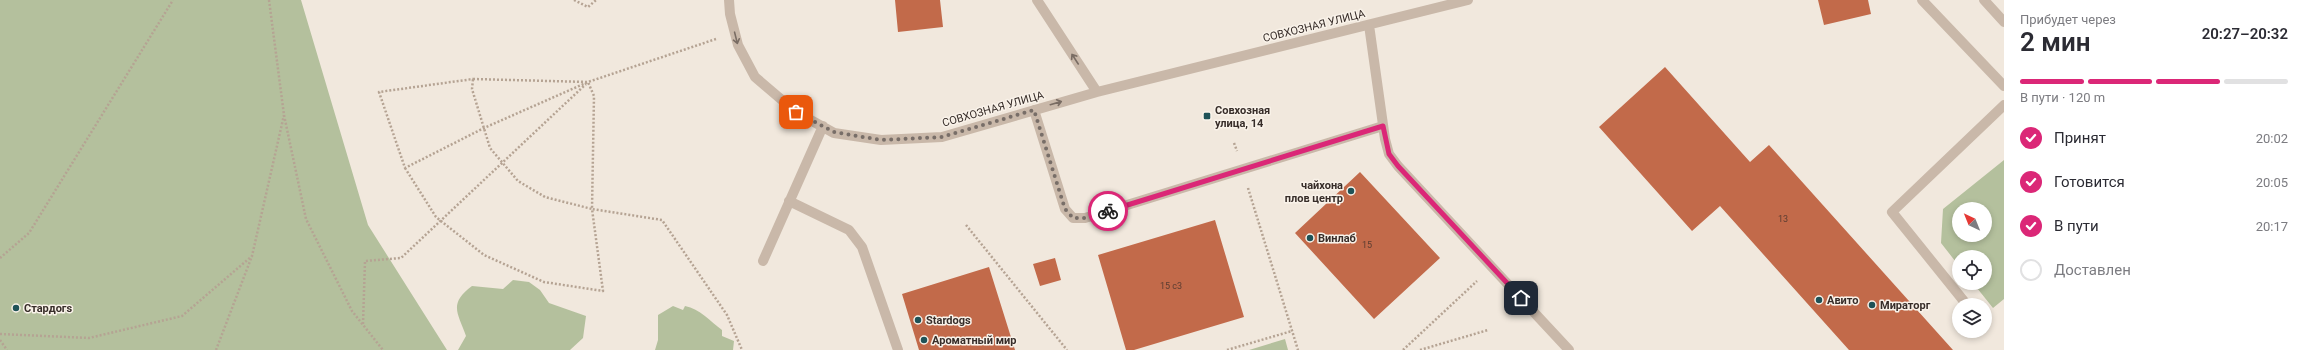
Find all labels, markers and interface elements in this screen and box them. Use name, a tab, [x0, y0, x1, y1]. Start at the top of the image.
street label: СОВХОЗНАЯ УЛИЦА	[1262, 7, 1367, 45]
text: Прибудет через	[2020, 12, 2116, 27]
text: 20:27–20:32	[2202, 25, 2288, 43]
text: 2 мин	[2020, 27, 2091, 57]
one-way arrow	[733, 31, 741, 44]
one-way arrow	[1071, 54, 1079, 65]
street label: СОВХОЗНАЯ УЛИЦА	[941, 88, 1046, 130]
text: В пути · 120 m	[2020, 90, 2105, 105]
pin	[779, 95, 813, 129]
one-way arrow	[1049, 99, 1062, 106]
icon: bag	[785, 101, 807, 123]
place label: Совхозная улица, 14	[1215, 104, 1270, 130]
marker: Совхозная улица, 14	[1202, 111, 1212, 121]
icon: check	[2020, 127, 2042, 149]
text: Принят	[2054, 129, 2106, 147]
text: 20:02	[2256, 131, 2288, 146]
icon: check	[2020, 171, 2042, 193]
text: Готовится	[2054, 173, 2125, 191]
text: 20:05	[2256, 175, 2288, 190]
place label: чайхона плов центр	[1285, 179, 1343, 205]
marker: чайхона плов центр	[1346, 186, 1356, 196]
courier	[1088, 191, 1128, 231]
icon: bike	[1097, 200, 1119, 222]
north arrow	[1952, 202, 1992, 242]
map controls	[1952, 202, 1992, 338]
house number: 13	[1778, 214, 1788, 224]
icon: check	[2020, 215, 2042, 237]
text: В пути	[2054, 217, 2099, 235]
text: 20:17	[2256, 219, 2288, 234]
place label: Винлаб	[1318, 232, 1356, 245]
marker: Винлаб	[1305, 233, 1315, 243]
house number: 15	[1362, 240, 1372, 250]
button: locate	[1952, 250, 1992, 290]
text: Доставлен	[2054, 261, 2131, 279]
house number: 15 с3	[1160, 281, 1182, 291]
pin	[1504, 281, 1538, 315]
icon: home	[1510, 287, 1532, 309]
place label: Авито	[1827, 294, 1858, 307]
marker: Авито	[1814, 295, 1824, 305]
button: layers	[1952, 298, 1992, 338]
place label: Мираторг	[1880, 299, 1931, 312]
marker: Мираторг	[1867, 300, 1877, 310]
place label: Стардогs	[24, 302, 72, 315]
marker: Стардогs	[11, 303, 21, 313]
place label: Stardogs	[926, 314, 971, 327]
marker: Stardogs	[913, 315, 923, 325]
place label: Ароматный мир	[932, 334, 1016, 347]
marker: Ароматный мир	[919, 335, 929, 345]

